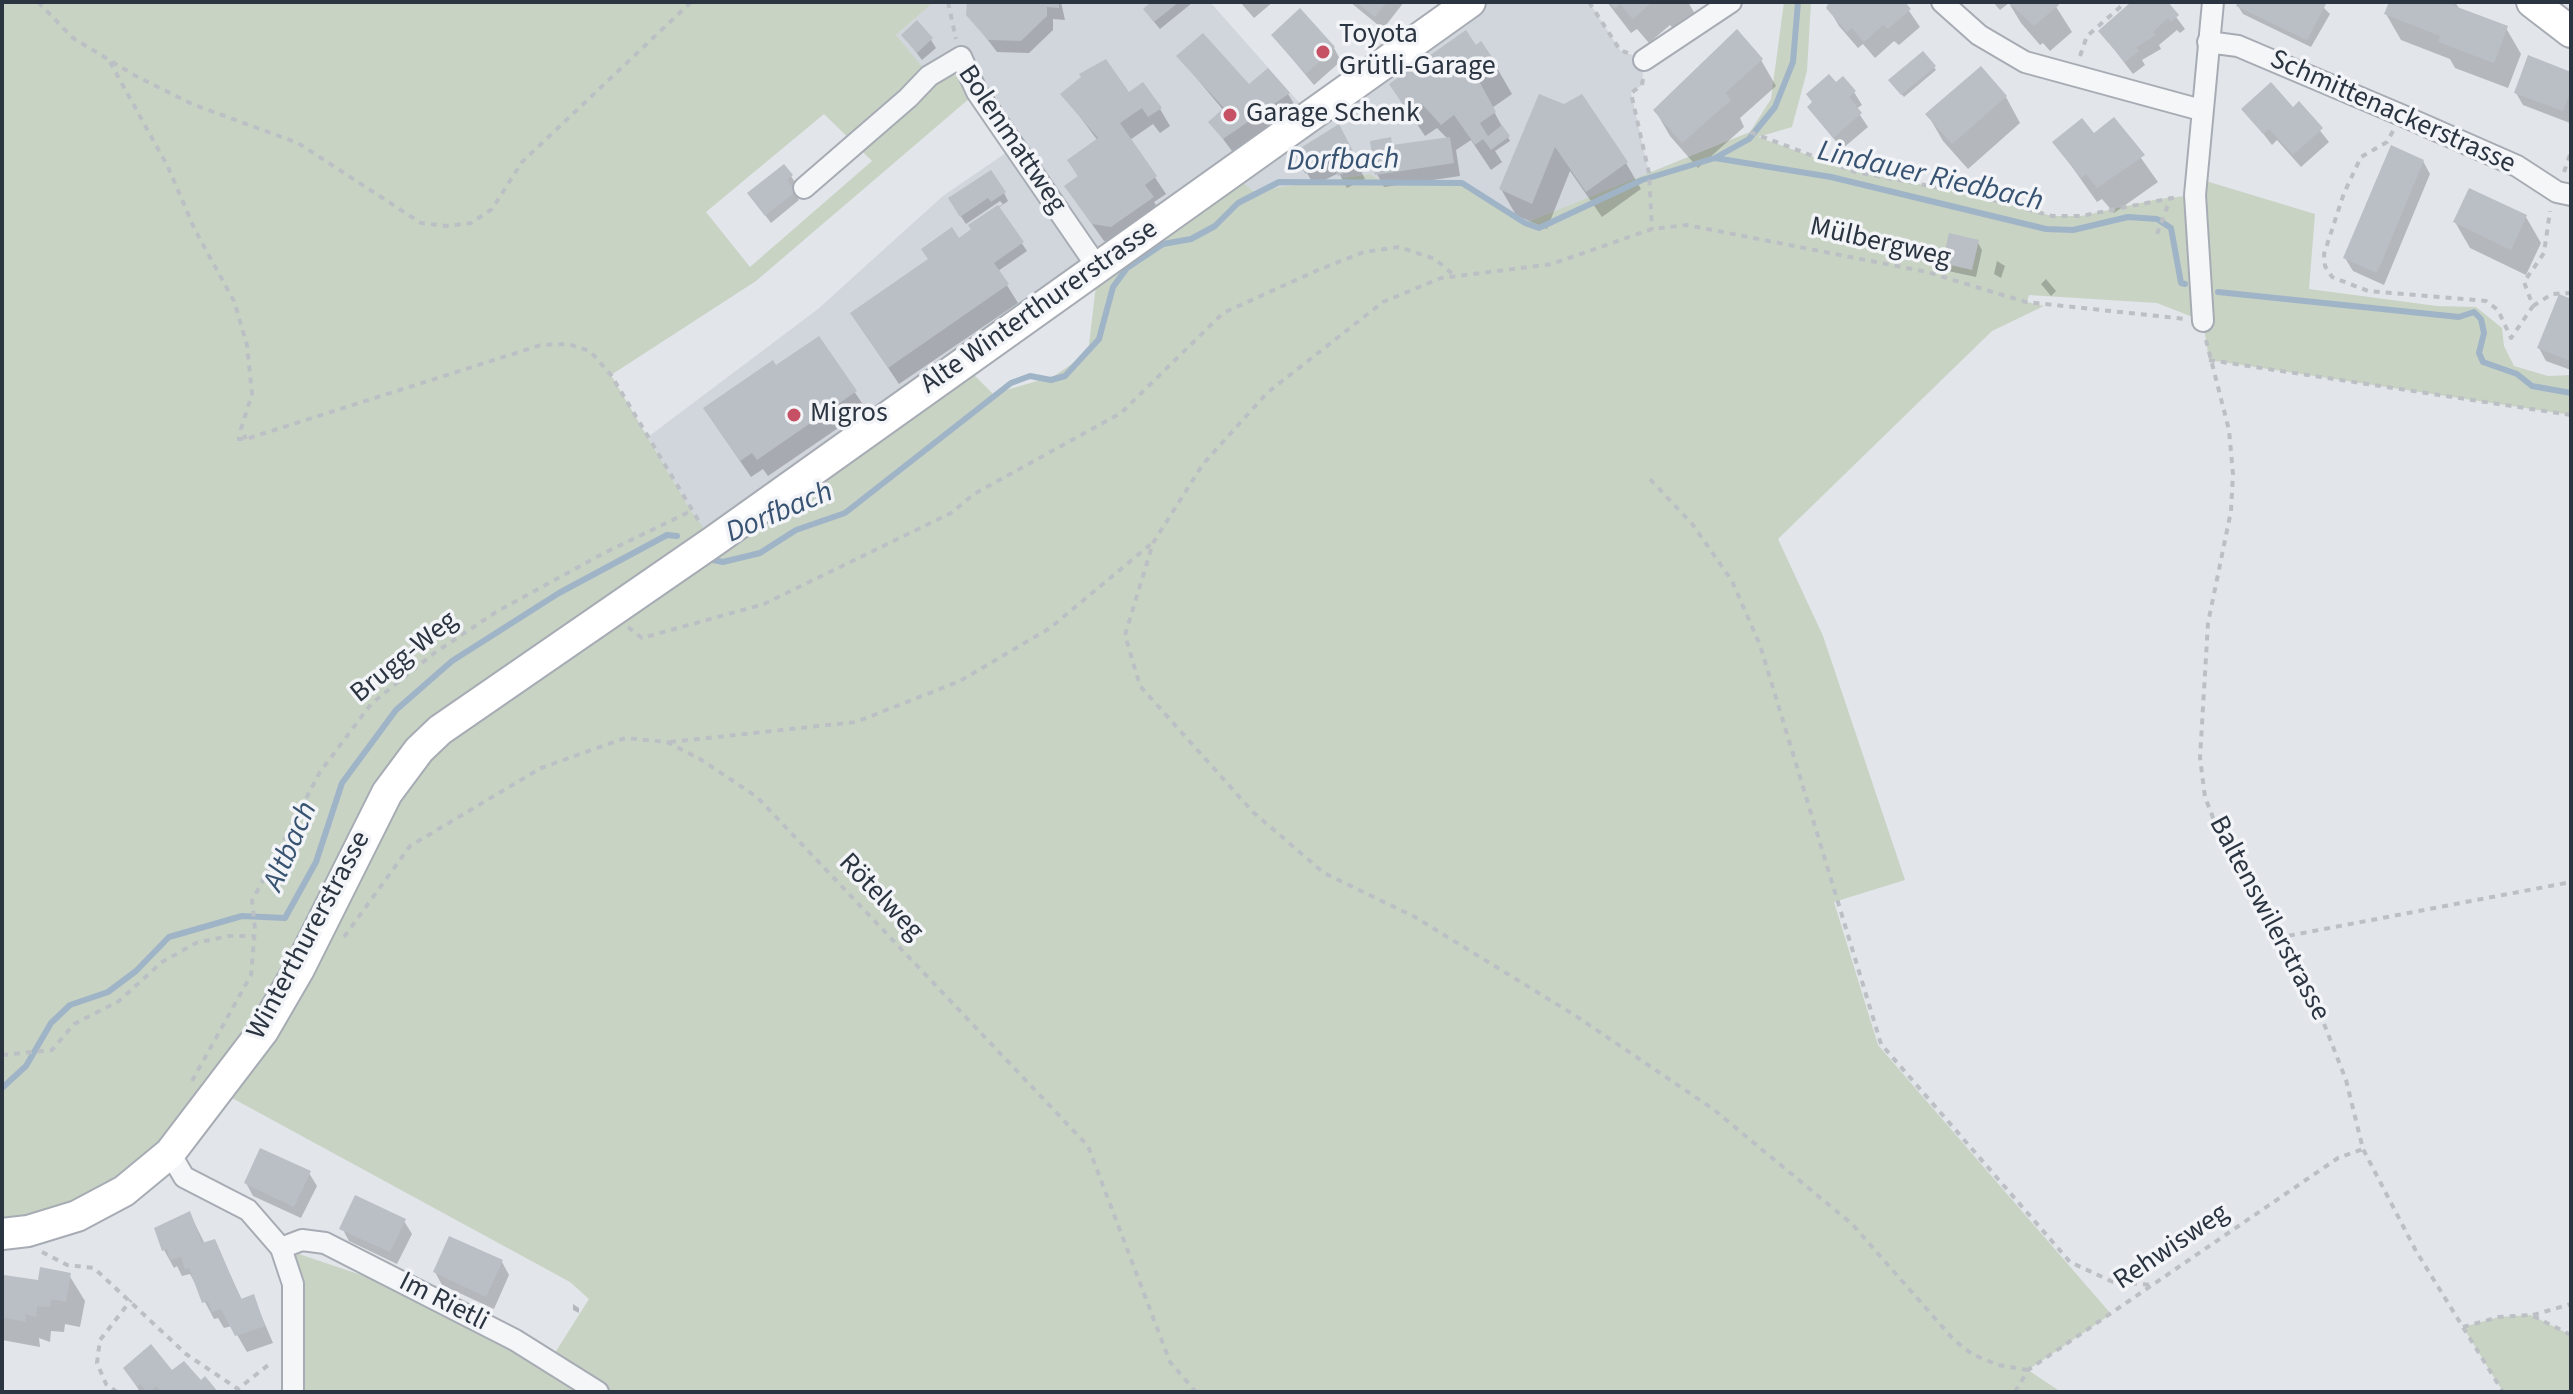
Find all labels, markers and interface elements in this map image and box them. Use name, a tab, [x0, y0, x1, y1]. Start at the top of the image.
place label: Toyota Grütli-Garage	[1339, 19, 1496, 85]
marker: Toyota Grütli-Garage	[1314, 43, 1332, 61]
street label: Schmittenackerstrasse	[2264, 44, 2520, 182]
street label: Bolenmattweg	[949, 60, 1073, 220]
place label: Garage Schenk	[1246, 98, 1420, 132]
marker: Garage Schenk	[1221, 106, 1239, 124]
water label: Lindauer Riedbach	[1814, 135, 2046, 221]
water label: Dorfbach	[1286, 143, 1400, 181]
street label: Mülbergweg	[1806, 212, 1954, 276]
street label: Alte Winterthurerstrasse	[915, 213, 1165, 403]
place label: Migros	[810, 398, 888, 432]
marker: Migros	[785, 406, 803, 424]
water label: Dorfbach	[721, 475, 839, 553]
street label: Brugg-Weg	[345, 605, 465, 711]
water label: Altbach	[257, 797, 327, 897]
street label: Baltenswilerstrasse	[2200, 811, 2336, 1027]
street label: Winterthurerstrasse	[241, 826, 379, 1046]
street label: Rötelweg	[830, 847, 930, 949]
street label: Rehwisweg	[2108, 1197, 2236, 1299]
street label: Im Rietli	[393, 1266, 493, 1340]

